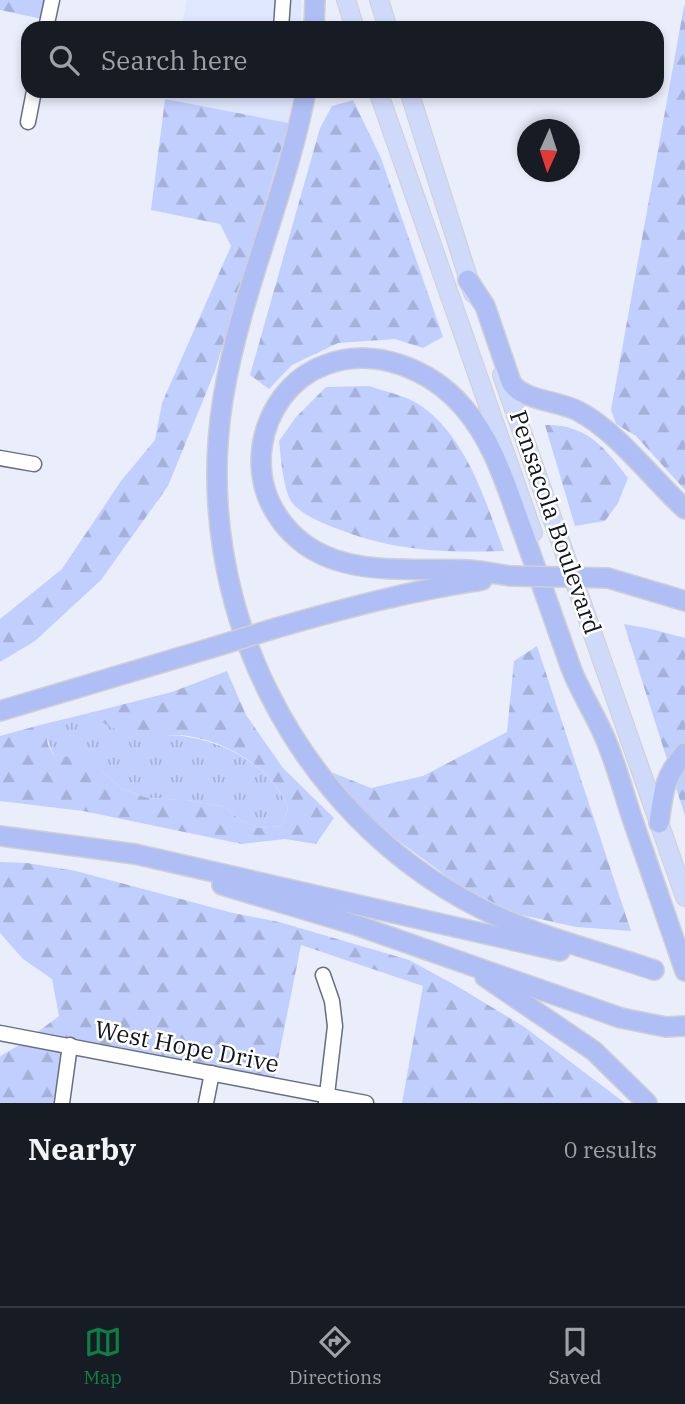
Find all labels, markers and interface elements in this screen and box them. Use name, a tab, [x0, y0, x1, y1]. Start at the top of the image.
search box	[21, 21, 664, 98]
icon: search	[45, 41, 83, 79]
text: Search here	[101, 43, 247, 77]
north arrow	[517, 119, 580, 182]
street label: Pensacola Boulevard	[503, 406, 609, 638]
street label: West Hope Drive	[92, 1012, 282, 1080]
text: Nearby	[28, 1129, 136, 1168]
text: 0 results	[564, 1134, 657, 1164]
tab: Map	[83, 1323, 122, 1389]
tab: Directions	[289, 1323, 382, 1389]
tab: Saved	[548, 1323, 602, 1389]

